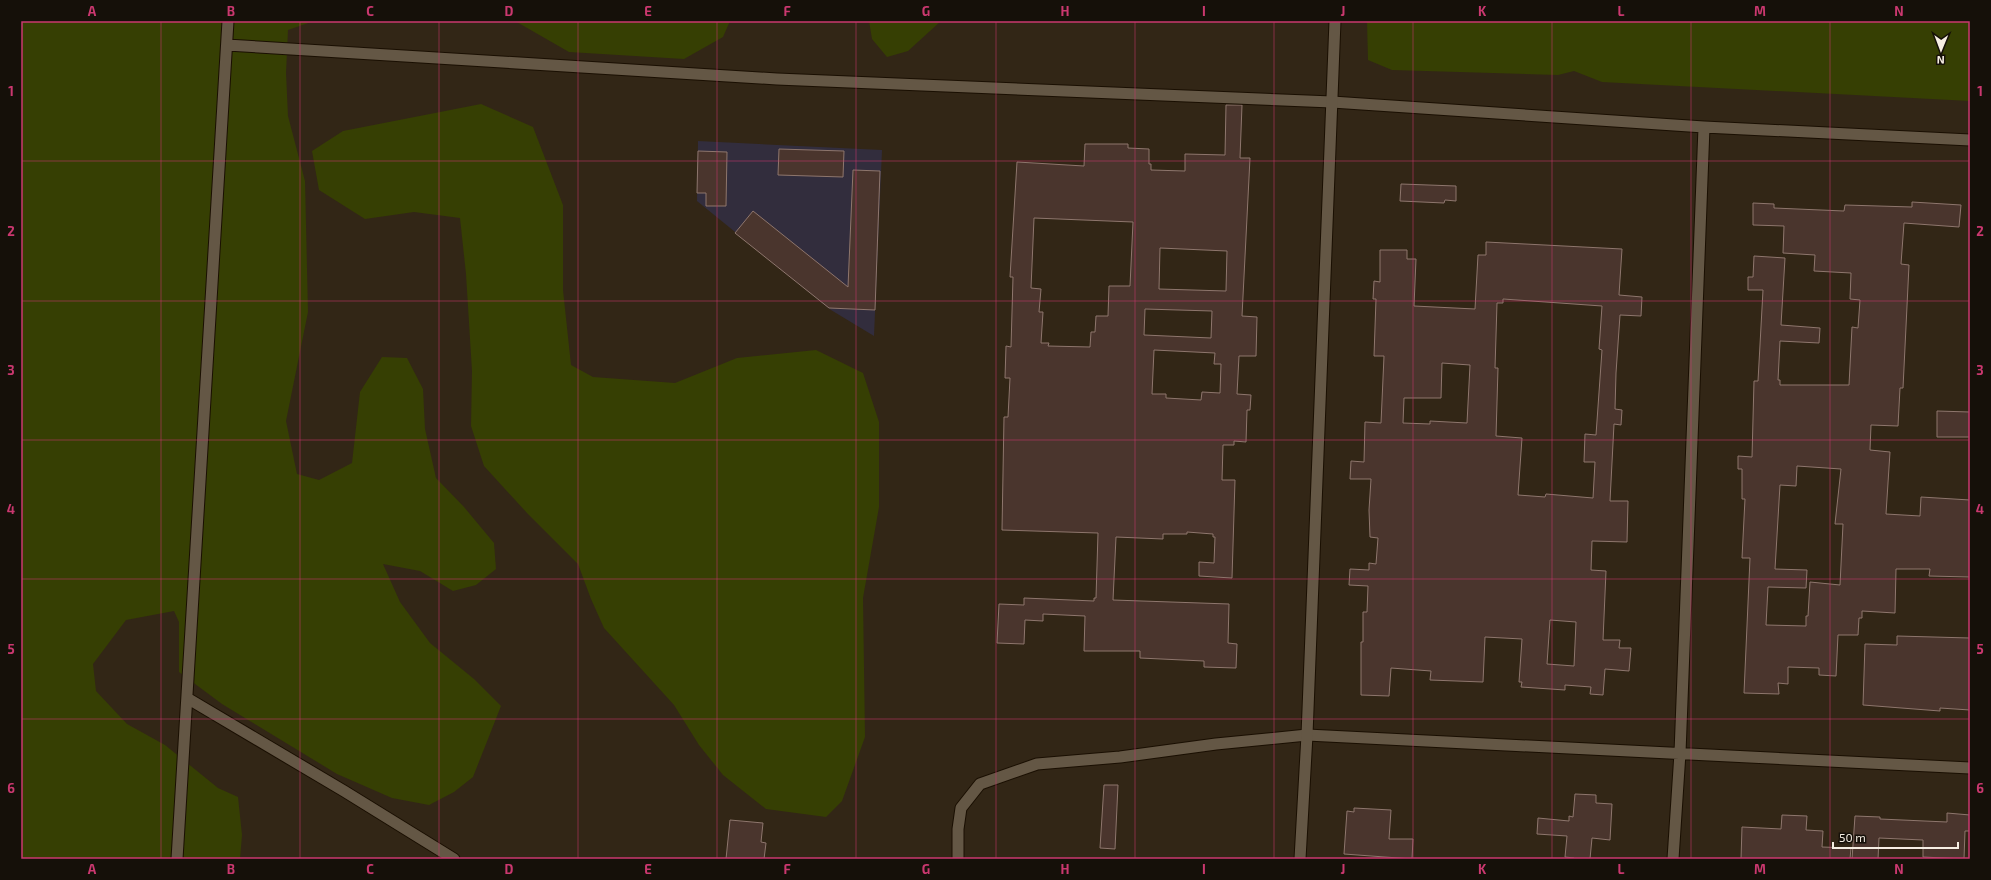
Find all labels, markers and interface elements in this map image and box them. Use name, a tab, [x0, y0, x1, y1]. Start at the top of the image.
text: A	[88, 3, 97, 19]
text: B	[227, 3, 235, 19]
text: C	[366, 3, 374, 19]
text: D	[505, 3, 514, 19]
text: E	[644, 3, 652, 19]
text: F	[783, 3, 791, 19]
text: G	[922, 3, 930, 19]
text: H	[1061, 3, 1070, 19]
text: I	[1202, 3, 1206, 19]
text: J	[1341, 3, 1345, 19]
text: K	[1478, 3, 1487, 19]
text: L	[1618, 3, 1625, 19]
text: M	[1754, 3, 1766, 19]
text: N	[1894, 3, 1904, 19]
north arrow	[1921, 30, 1961, 70]
text: N	[1937, 54, 1945, 67]
text: 1	[8, 83, 14, 99]
text: 1	[1977, 83, 1983, 99]
text: 2	[7, 223, 15, 239]
text: 2	[1976, 223, 1984, 239]
text: 3	[7, 362, 15, 378]
text: 3	[1976, 362, 1984, 378]
text: 4	[7, 501, 15, 517]
text: 4	[1976, 501, 1984, 517]
text: 5	[7, 641, 15, 657]
text: 5	[1976, 641, 1984, 657]
text: 6	[7, 780, 15, 796]
text: 6	[1976, 780, 1984, 796]
scale bar	[1833, 824, 1958, 850]
text: 50 m	[1839, 830, 1866, 844]
text: A	[88, 861, 97, 877]
text: B	[227, 861, 235, 877]
text: C	[366, 861, 374, 877]
text: D	[505, 861, 514, 877]
text: E	[644, 861, 652, 877]
text: F	[783, 861, 791, 877]
text: G	[922, 861, 930, 877]
text: H	[1061, 861, 1070, 877]
text: I	[1202, 861, 1206, 877]
text: J	[1341, 861, 1345, 877]
text: K	[1478, 861, 1487, 877]
text: L	[1618, 861, 1625, 877]
text: M	[1754, 861, 1766, 877]
text: N	[1894, 861, 1904, 877]

